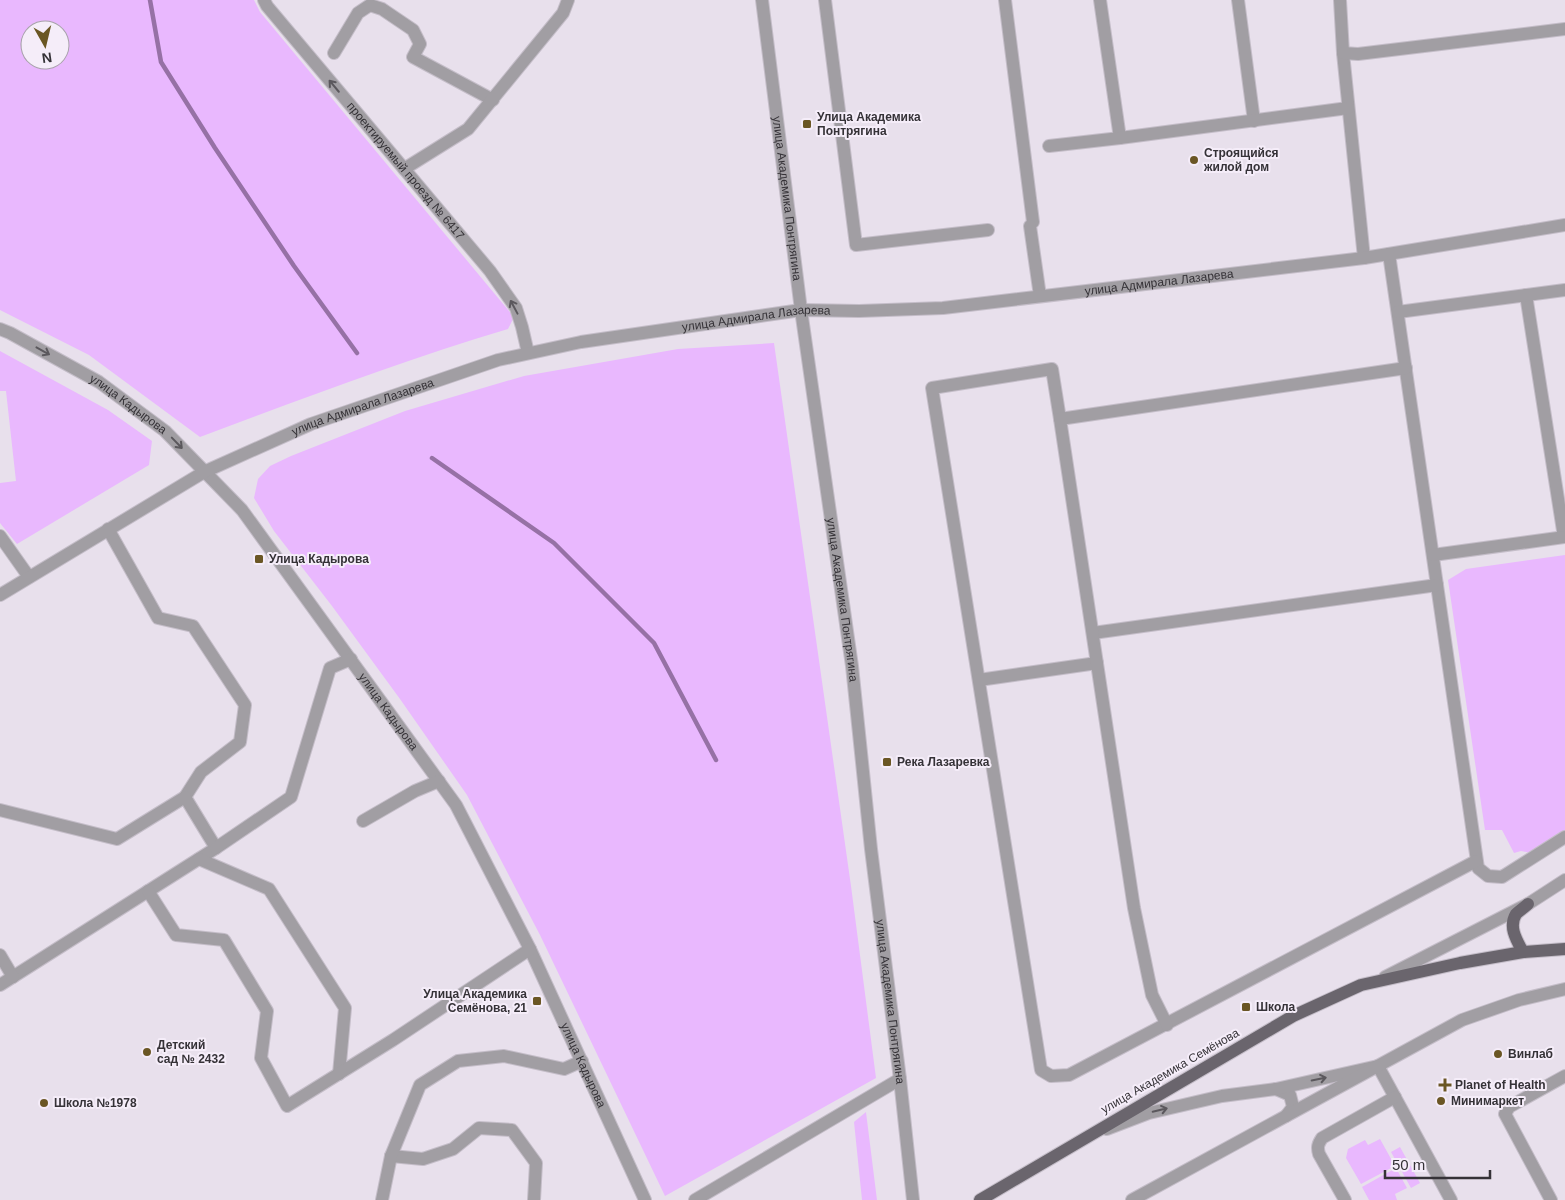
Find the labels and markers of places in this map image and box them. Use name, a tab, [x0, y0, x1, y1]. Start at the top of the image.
place label: Улица Академика Понтрягина	[817, 110, 921, 138]
marker: Улица Академика Понтрягина	[801, 118, 813, 130]
place label: Строящийся жилой дом	[1203, 146, 1279, 174]
marker: Строящийся жилой дом	[1188, 154, 1200, 166]
place label: Улица Кадырова	[269, 552, 369, 566]
marker: Улица Кадырова	[253, 553, 265, 565]
place label: Река Лазаревка	[897, 755, 990, 769]
marker: Река Лазаревка	[881, 756, 893, 768]
place label: Улица Академика Семёнова, 21	[423, 987, 527, 1015]
marker: Улица Академика Семёнова, 21	[531, 995, 543, 1007]
place label: Школа	[1256, 1000, 1296, 1014]
marker: Школа	[1240, 1001, 1252, 1013]
place label: Детский сад № 2432	[157, 1038, 225, 1066]
marker: Детский сад № 2432	[141, 1046, 153, 1058]
place label: Винлаб	[1508, 1047, 1553, 1061]
marker: Винлаб	[1492, 1048, 1504, 1060]
place label: Planet of Health	[1455, 1078, 1546, 1092]
marker: Planet of Health	[1439, 1079, 1451, 1091]
place label: Минимаркет	[1451, 1094, 1524, 1108]
marker: Минимаркет	[1435, 1095, 1447, 1107]
place label: Школа №1978	[54, 1096, 137, 1110]
marker: Школа №1978	[38, 1097, 50, 1109]

